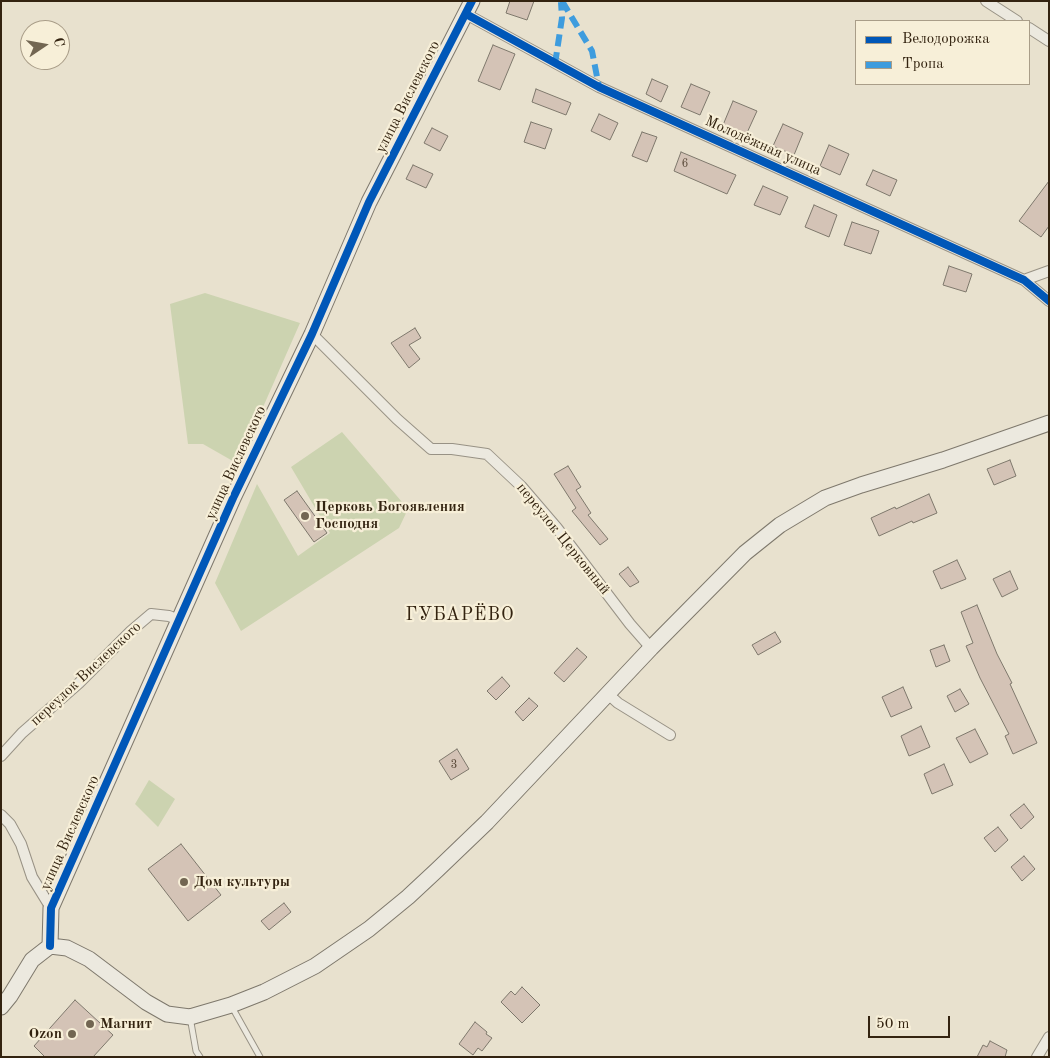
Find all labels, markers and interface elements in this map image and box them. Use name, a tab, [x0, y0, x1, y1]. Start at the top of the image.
north arrow	[20, 20, 70, 70]
legend	[855, 20, 1030, 85]
text: Велодорожка	[902, 32, 990, 47]
text: С	[51, 36, 67, 48]
street label: улица Вислевского	[372, 38, 444, 156]
text: Тропа	[902, 57, 944, 72]
street label: Молодёжная улица	[702, 112, 824, 180]
house number: 6	[682, 157, 688, 171]
street label: улица Вислевского	[202, 403, 270, 523]
street label: переулок Церковный	[512, 479, 614, 599]
place label: Церковь Богоявления Господня	[315, 498, 465, 533]
marker: Церковь Богоявления Господня	[299, 510, 311, 522]
district label: ГУБАРЁВО	[404, 604, 516, 626]
street label: переулок Вислевского	[27, 618, 145, 730]
house number: 3	[451, 758, 457, 772]
street label: улица Вислевского	[37, 773, 103, 893]
place label: Дом культуры	[194, 873, 290, 891]
marker: Дом культуры	[178, 876, 190, 888]
scale bar	[870, 1006, 952, 1038]
place label: Магнит	[100, 1015, 152, 1033]
text: 50 m	[876, 1017, 910, 1032]
marker: Магнит	[84, 1018, 96, 1030]
place label: Ozon	[29, 1025, 62, 1043]
marker: Ozon	[66, 1028, 78, 1040]

